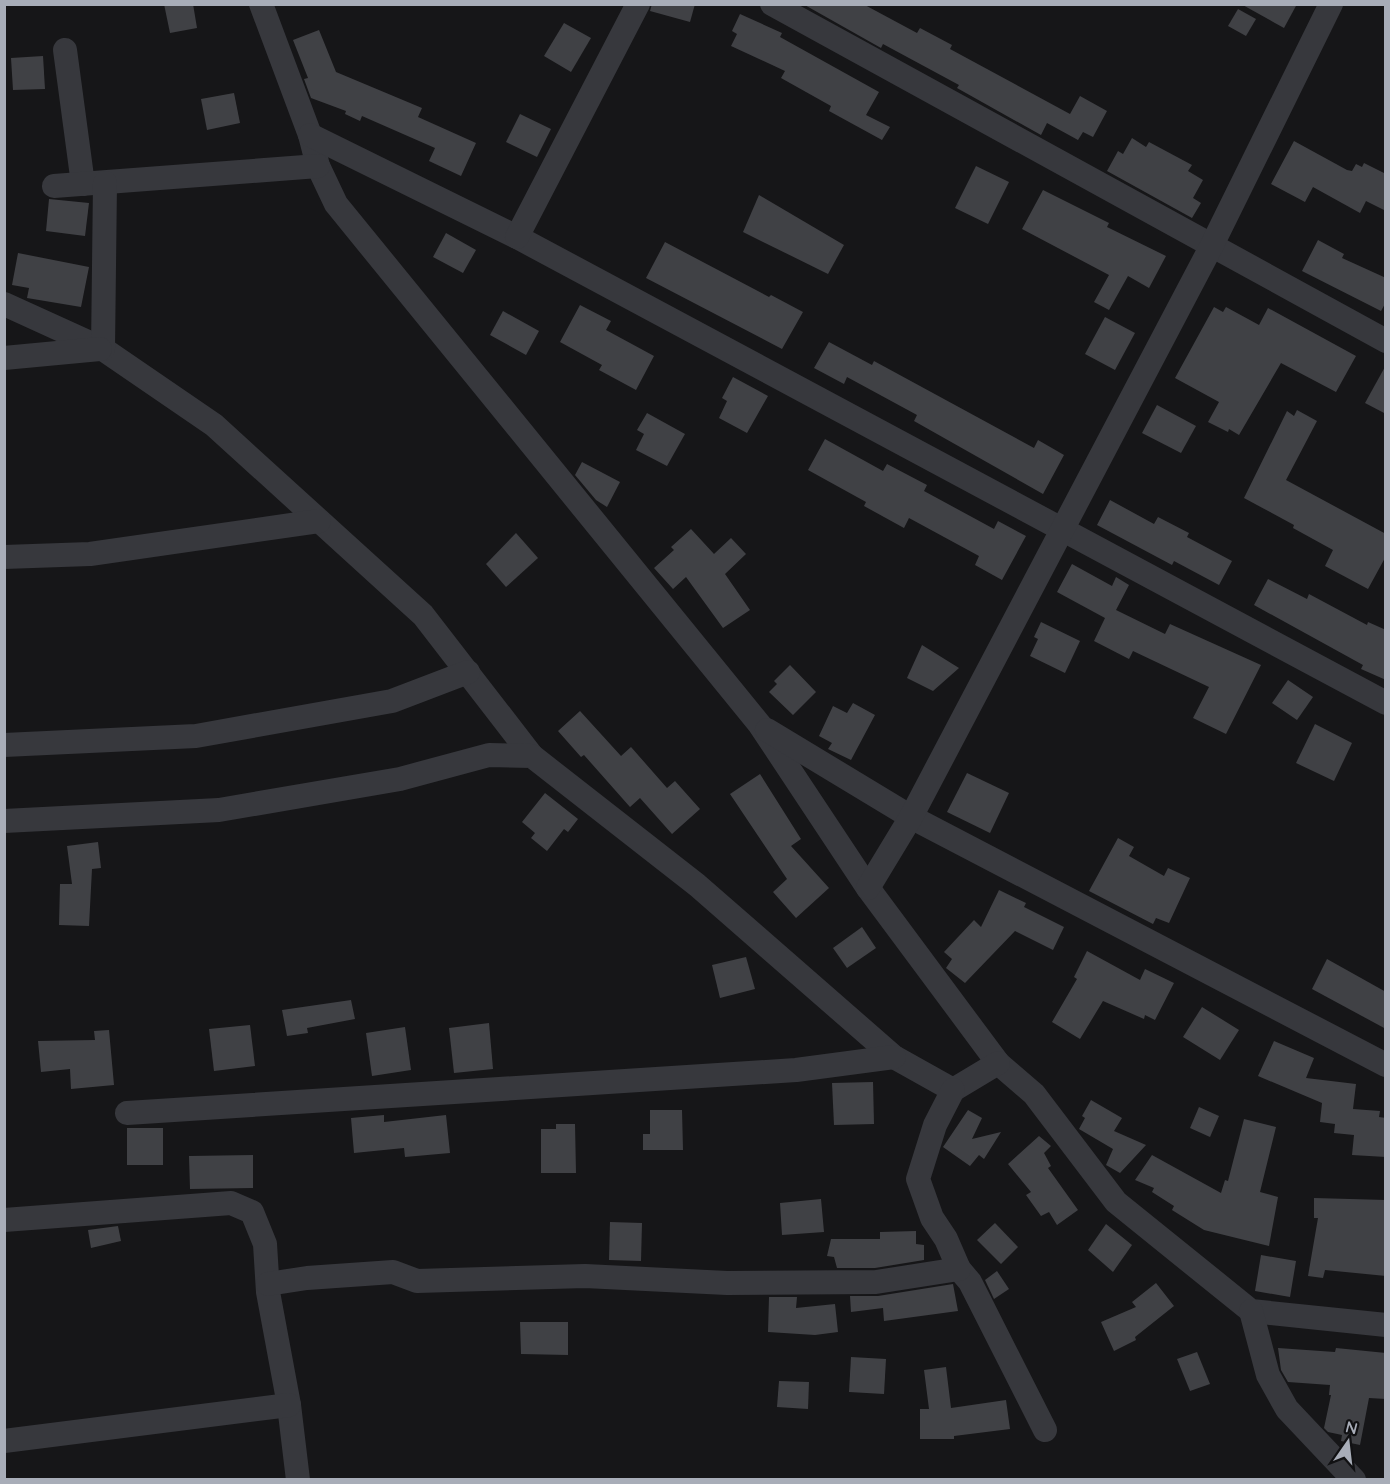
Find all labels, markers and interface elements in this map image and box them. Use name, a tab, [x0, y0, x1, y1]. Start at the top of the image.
north arrow	[1318, 1412, 1378, 1472]
text: N	[1344, 1416, 1360, 1439]

